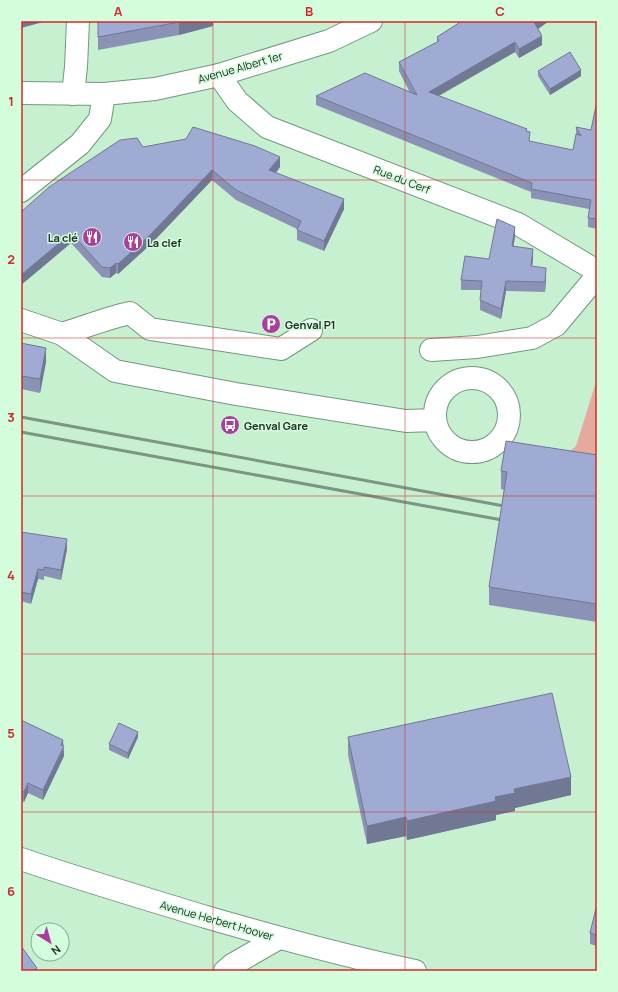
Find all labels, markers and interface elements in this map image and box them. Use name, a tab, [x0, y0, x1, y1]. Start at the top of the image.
text: A	[114, 2, 123, 20]
text: B	[305, 2, 313, 20]
text: C	[495, 2, 505, 20]
street label: Avenue Albert 1er	[196, 48, 284, 86]
text: 1	[8, 92, 14, 110]
street label: Rue du Cerf	[372, 161, 433, 197]
restaurant icon: La clé	[81, 226, 103, 248]
place label: La clé	[48, 230, 78, 245]
restaurant icon: La clef	[122, 231, 144, 253]
place label: La clef	[147, 235, 182, 250]
text: 2	[7, 250, 15, 268]
parking icon: Genval P1	[260, 313, 282, 335]
place label: Genval P1	[285, 317, 336, 332]
text: 3	[7, 408, 15, 426]
bus stop icon: Genval Gare	[219, 414, 241, 436]
place label: Genval Gare	[244, 418, 308, 433]
text: 4	[7, 566, 15, 584]
text: 5	[7, 724, 15, 742]
text: 6	[7, 882, 15, 900]
street label: Avenue Herbert Hoover	[159, 897, 276, 943]
north arrow	[30, 922, 70, 962]
text: N	[49, 942, 64, 959]

